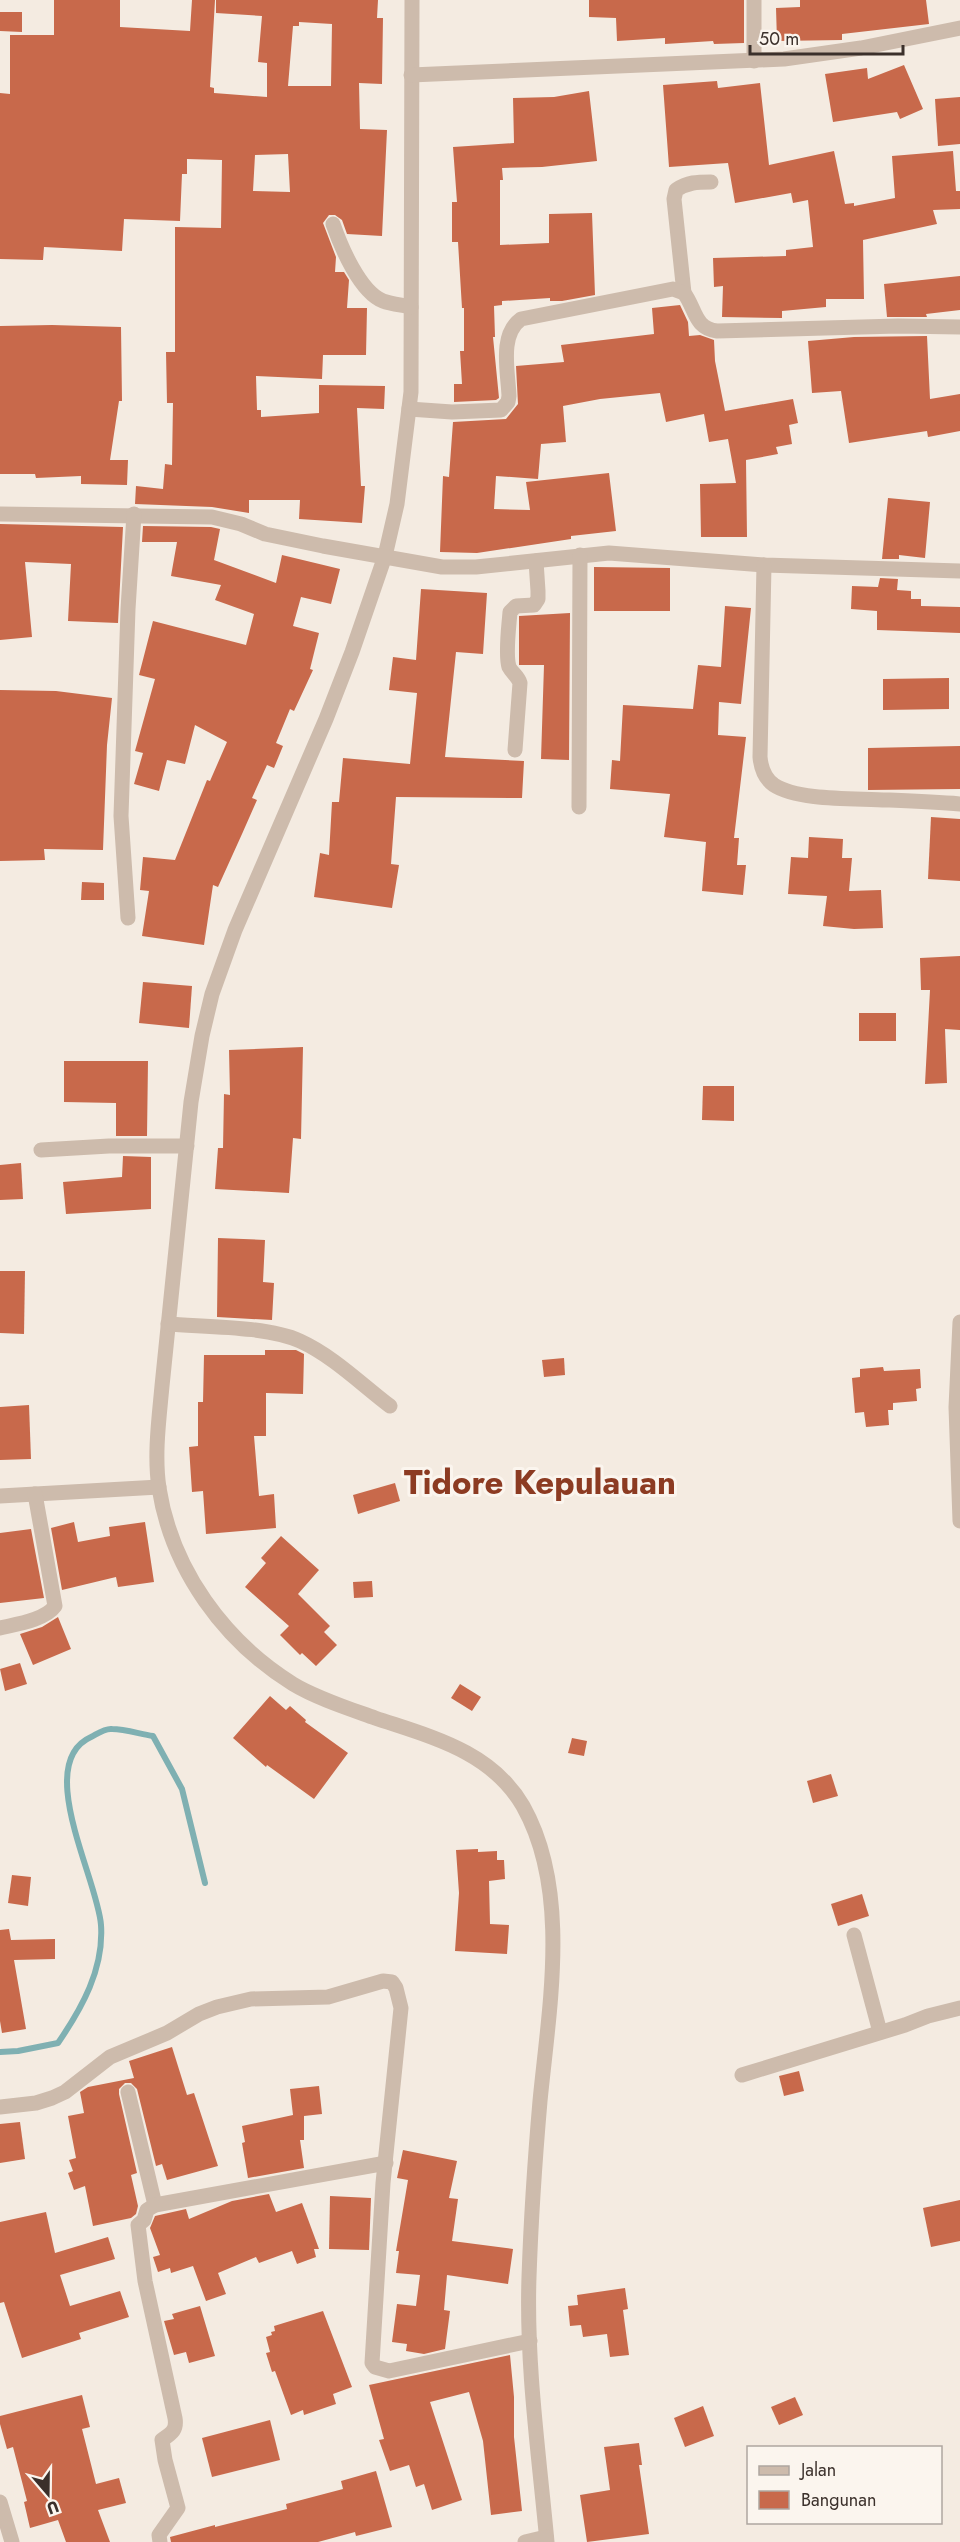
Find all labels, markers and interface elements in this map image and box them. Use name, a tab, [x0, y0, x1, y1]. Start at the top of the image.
scale bar	[750, 18, 903, 56]
text: 50 m	[759, 26, 799, 52]
district label: Tidore Kepulauan	[404, 1459, 676, 1506]
legend	[747, 2446, 942, 2524]
text: Jalan	[799, 2457, 836, 2483]
north arrow	[18, 2464, 78, 2524]
text: Bangunan	[801, 2487, 876, 2513]
text: U	[44, 2495, 62, 2520]

